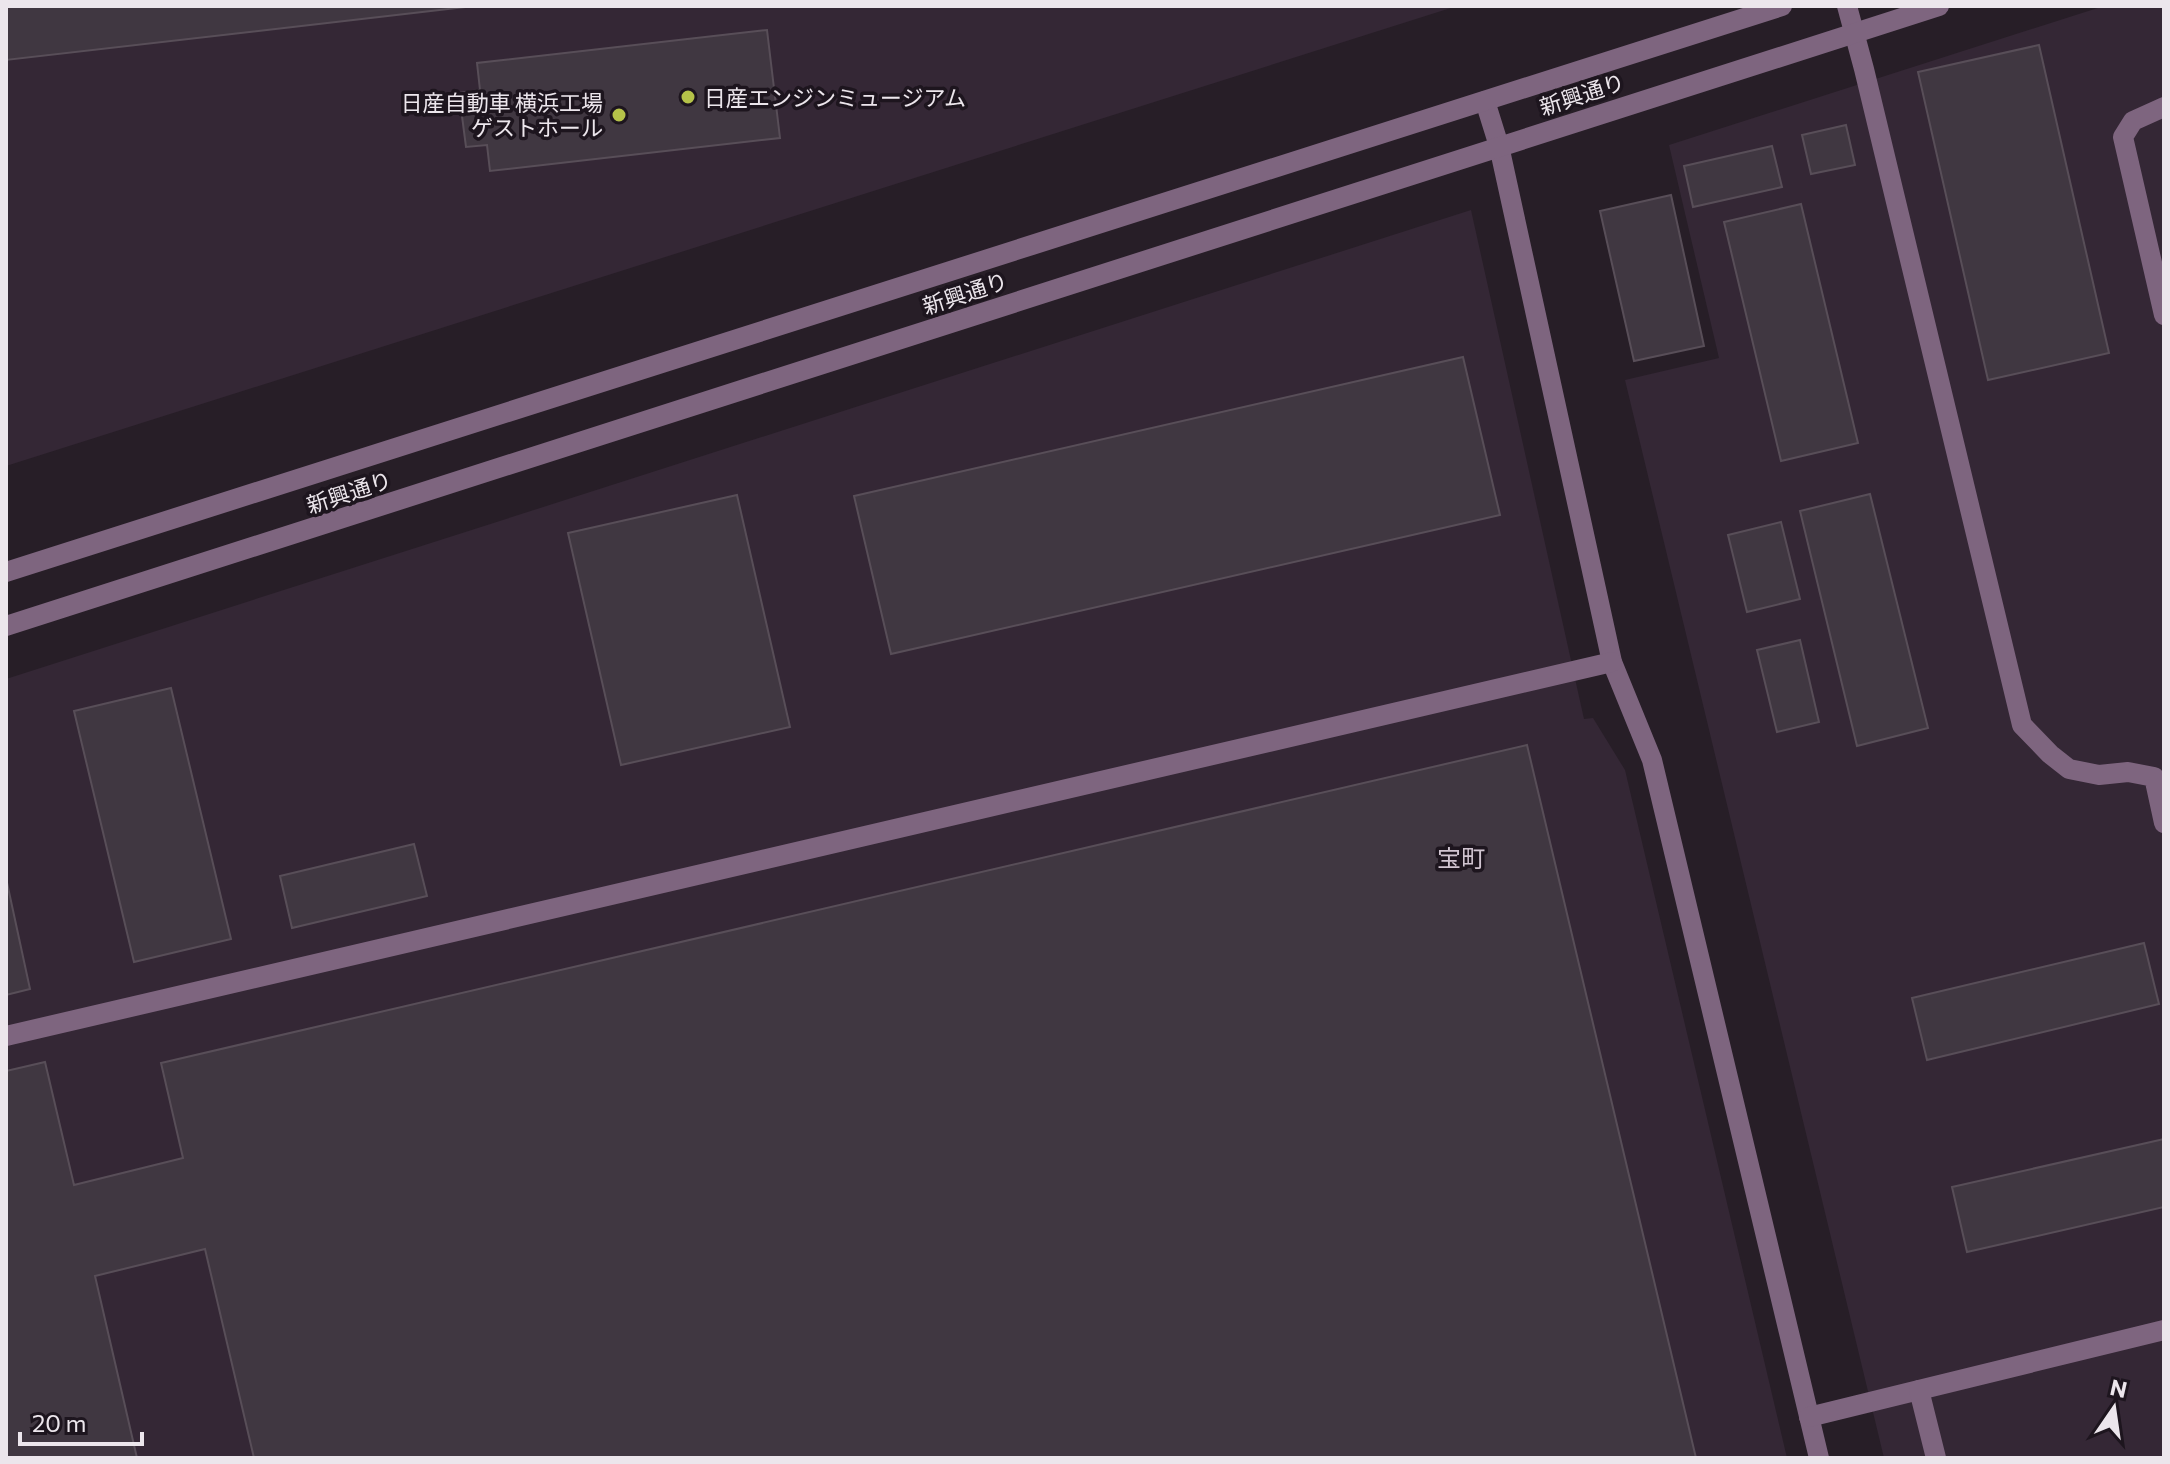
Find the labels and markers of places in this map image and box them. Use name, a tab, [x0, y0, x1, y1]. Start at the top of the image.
place label: 日産エンジンミュージアム	[704, 84, 966, 111]
marker: 日産エンジンミュージアム	[679, 88, 697, 106]
place label: 日産自動車 横浜工場 ゲストホール	[401, 89, 603, 141]
marker: 日産自動車 横浜工場 ゲストホール	[610, 106, 628, 124]

